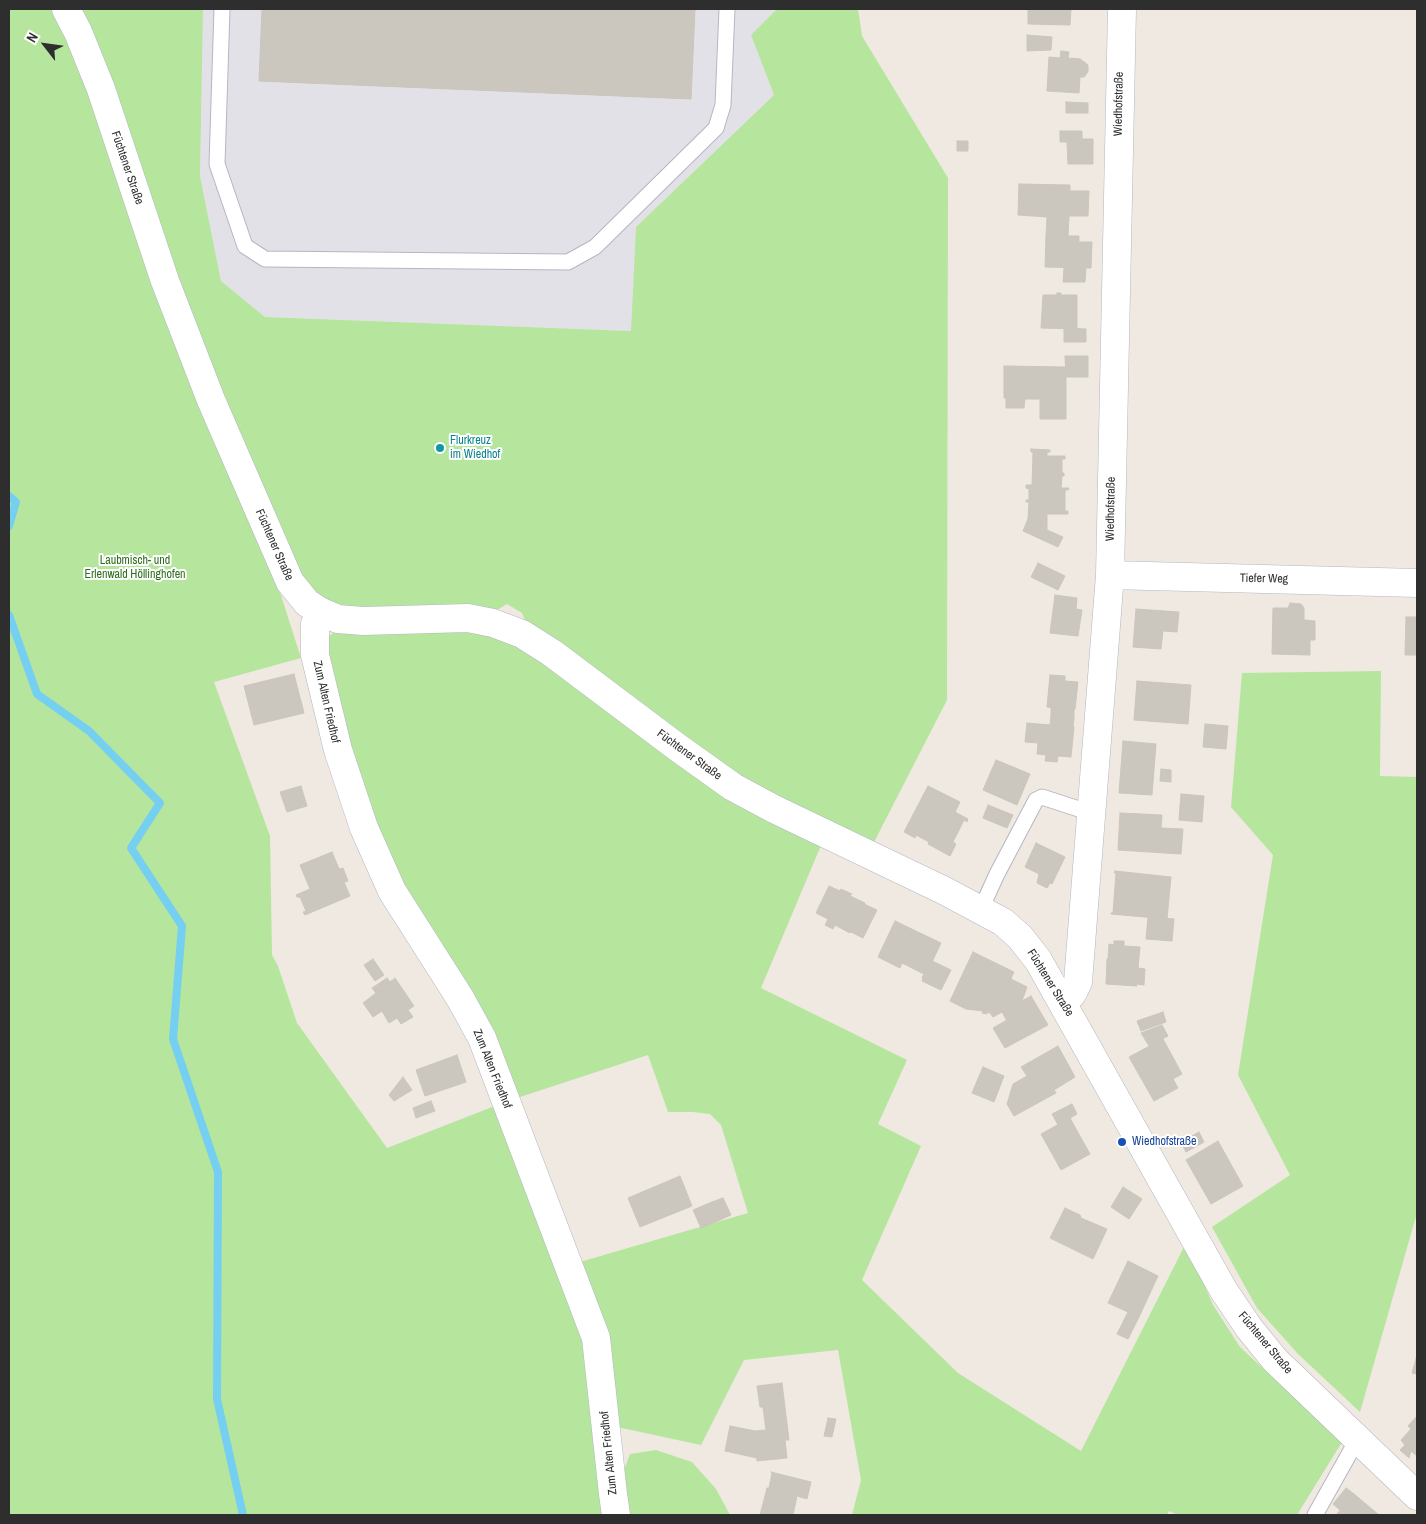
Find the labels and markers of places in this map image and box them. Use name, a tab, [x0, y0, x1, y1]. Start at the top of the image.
place label: Flurkreuz im Wiedhof	[450, 434, 500, 462]
marker: Flurkreuz im Wiedhof	[434, 442, 446, 454]
place label: Wiedhofstraße	[1132, 1135, 1197, 1149]
marker: Wiedhofstraße	[1116, 1136, 1128, 1148]

